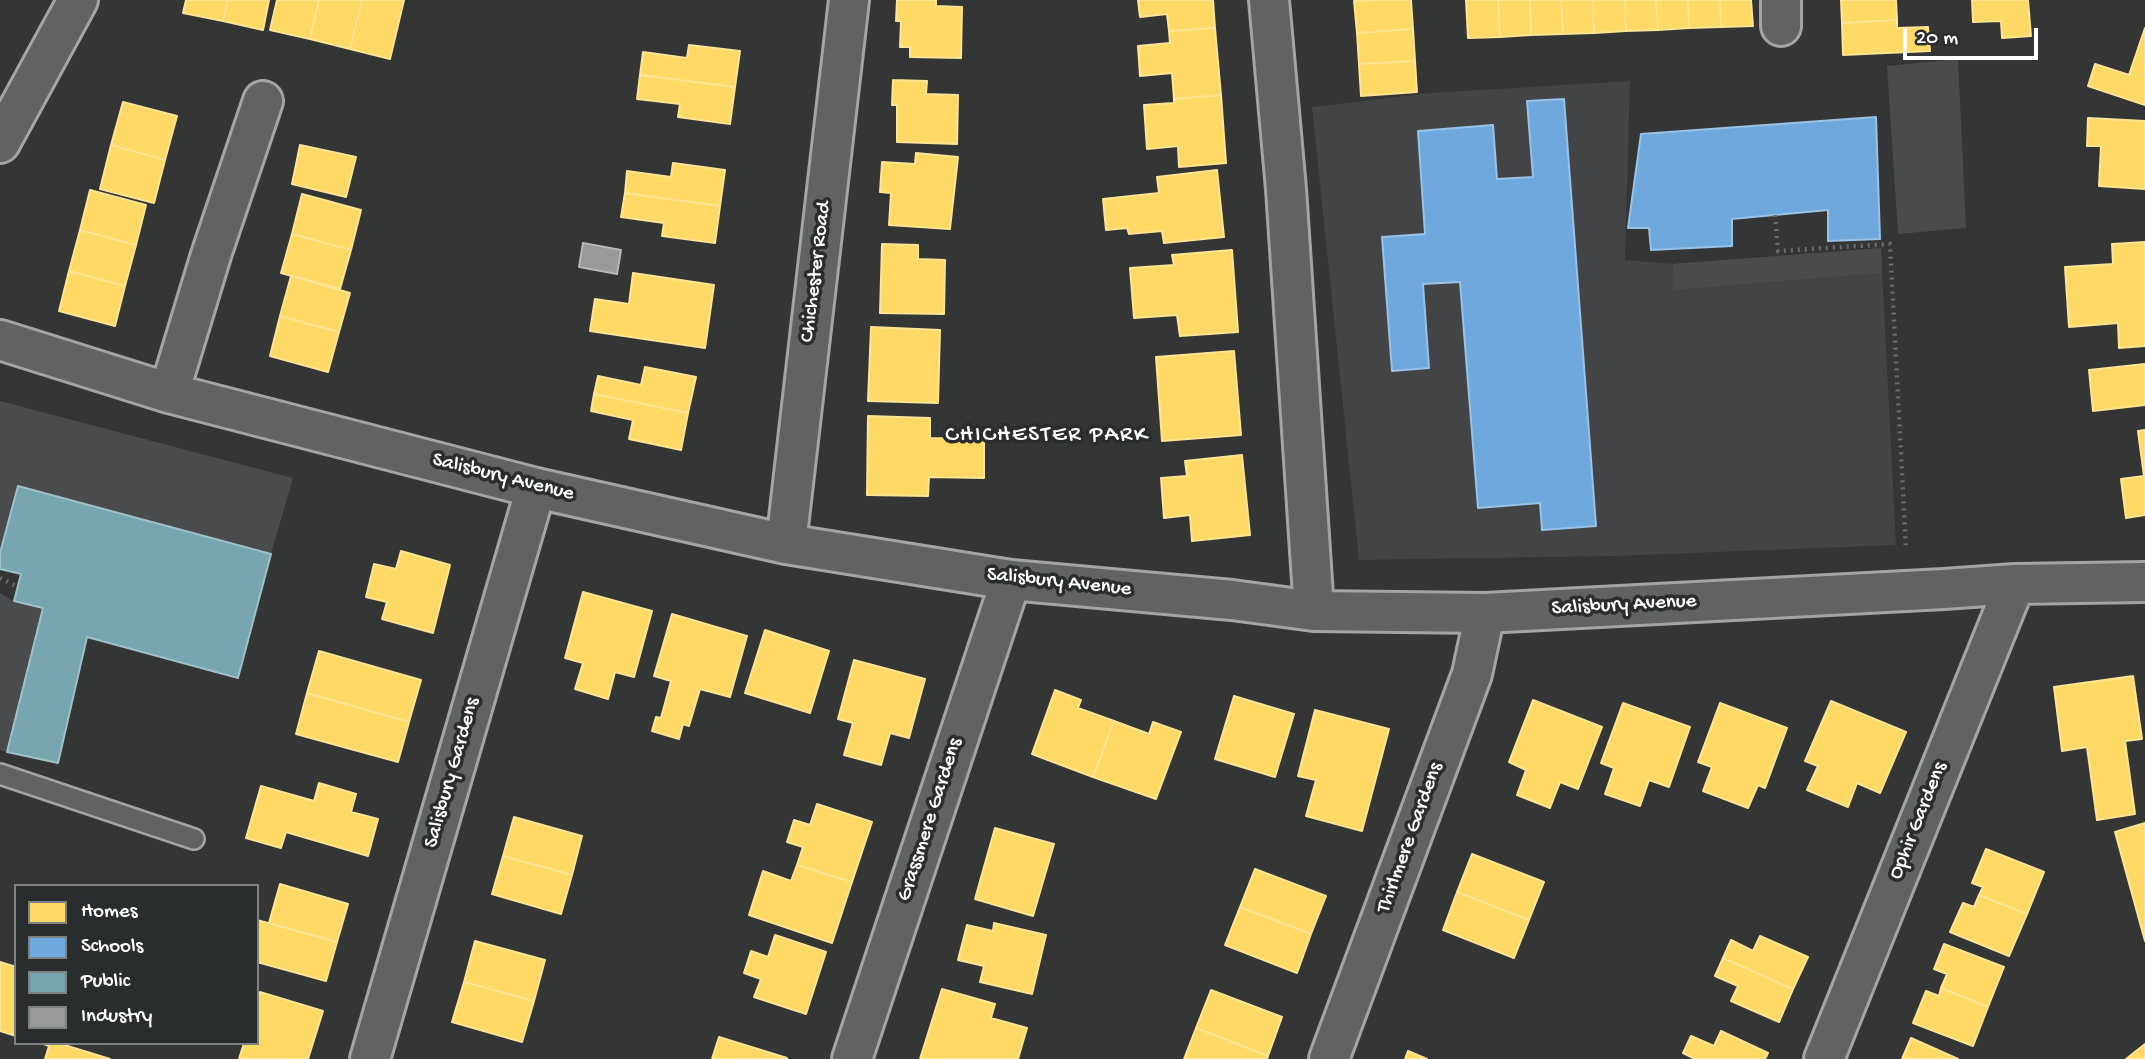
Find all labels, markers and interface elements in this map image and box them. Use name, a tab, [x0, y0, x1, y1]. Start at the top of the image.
scale bar	[1907, 14, 2042, 58]
text: 20 m	[1916, 27, 1958, 52]
street label: Chichester Road	[796, 200, 838, 344]
district label: CHICHESTER PARK	[947, 422, 1147, 450]
street label: Salisbury Avenue	[430, 448, 576, 508]
street label: Salisbury Avenue	[986, 563, 1132, 603]
street label: Salisbury Avenue	[1551, 590, 1697, 622]
street label: Salisbury Gardens	[420, 695, 486, 851]
street label: Grassmere Gardens	[893, 735, 969, 905]
street label: Thirlmere Gardens	[1372, 759, 1450, 917]
street label: Ophir Gardens	[1884, 759, 1954, 883]
legend	[14, 884, 259, 1045]
text: Homes	[81, 900, 137, 925]
text: Schools	[81, 935, 143, 960]
text: Public	[81, 970, 130, 995]
text: Industry	[81, 1005, 152, 1030]

